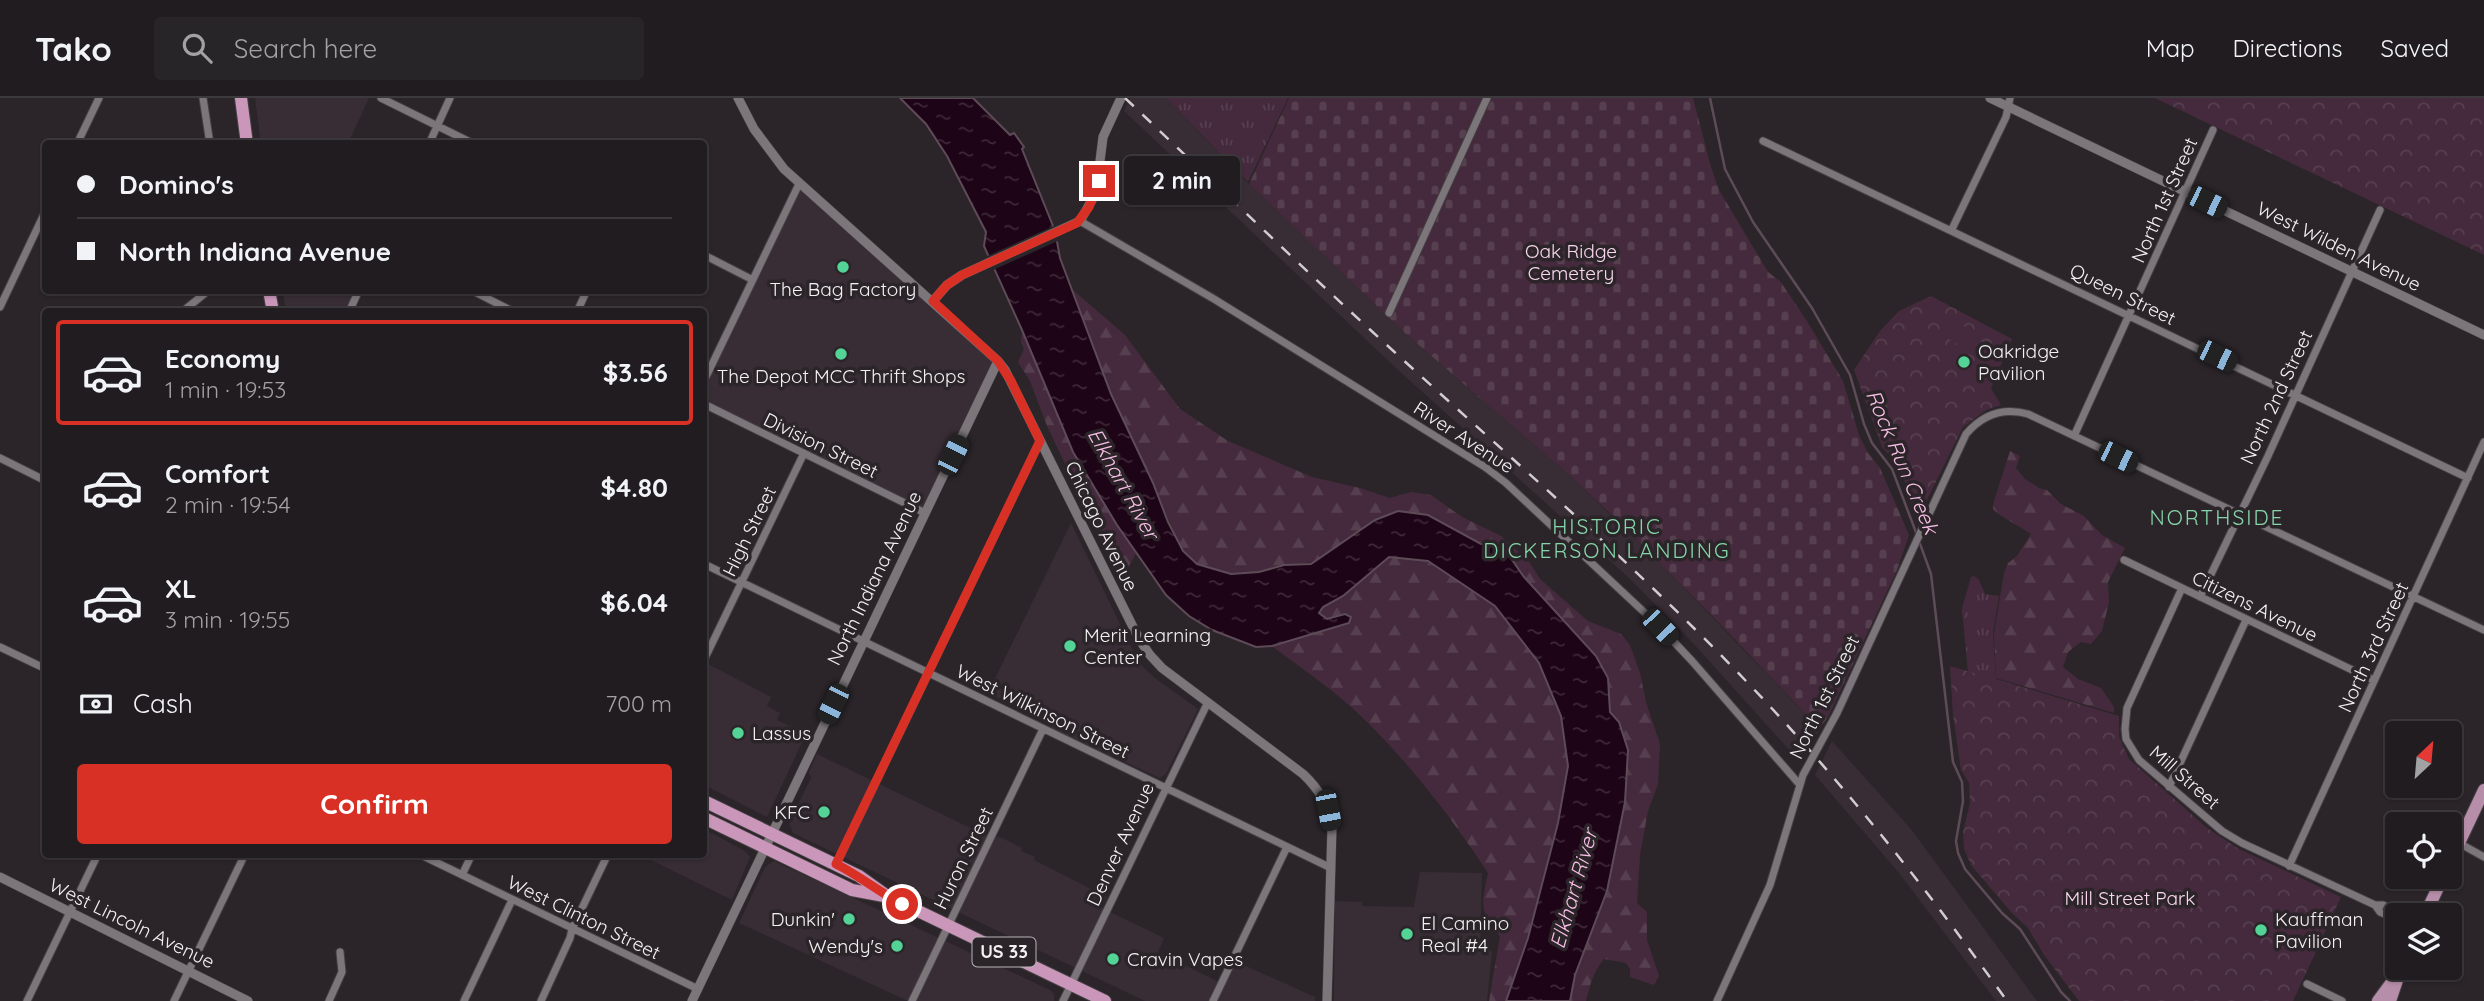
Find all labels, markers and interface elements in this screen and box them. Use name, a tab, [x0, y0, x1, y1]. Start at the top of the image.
search box	[154, 17, 644, 80]
text: Tako	[35, 28, 112, 69]
icon: search	[178, 29, 216, 67]
text: Search here	[234, 32, 377, 65]
text: Map	[2146, 33, 2195, 63]
text: Directions	[2233, 33, 2343, 63]
text: Saved	[2381, 33, 2449, 63]
street label: North 1st Street	[2126, 134, 2202, 266]
callout: 2 min	[1124, 156, 1239, 206]
route end	[1083, 165, 1115, 197]
text: 2 min	[1152, 166, 1212, 195]
text: Domino's	[119, 168, 234, 201]
car	[2184, 183, 2231, 221]
street label: West Wilden Avenue	[2253, 196, 2425, 296]
text: North Indiana Avenue	[119, 235, 391, 268]
park label: Oak Ridge Cemetery	[1525, 239, 1617, 285]
street label: Queen Street	[2066, 258, 2180, 330]
marker: The Bag Factory	[835, 259, 851, 275]
place label: The Bag Factory	[770, 277, 916, 301]
street label: North 2nd Street	[2234, 326, 2318, 468]
car	[2194, 337, 2241, 375]
place label: Oakridge Pavilion	[1978, 339, 2059, 385]
icon: car	[81, 341, 144, 404]
text: Economy	[165, 342, 280, 375]
marker: The Depot MCC Thrift Shops	[833, 346, 849, 362]
marker: Oakridge Pavilion	[1956, 354, 1972, 370]
text: $3.56	[603, 356, 668, 389]
place label: The Depot MCC Thrift Shops	[717, 364, 965, 388]
text: 1 min · 19:53	[165, 375, 286, 404]
water label: Rock Run Creek	[1861, 385, 1946, 539]
street label: River Avenue	[1409, 396, 1519, 478]
street label: Division Street	[760, 407, 882, 483]
water label: Elkhart River	[1083, 423, 1166, 546]
car	[935, 432, 972, 478]
car	[2095, 438, 2142, 476]
icon: car	[81, 456, 144, 519]
text: Comfort	[165, 457, 270, 490]
street label: Chicago Avenue	[1060, 457, 1144, 595]
text: $4.80	[601, 471, 668, 504]
street label: High Street	[717, 482, 781, 580]
street label: North Indiana Avenue	[821, 487, 927, 669]
text: 2 min · 19:54	[165, 490, 291, 519]
district label: NORTHSIDE	[2149, 504, 2285, 530]
district label: HISTORIC DICKERSON LANDING	[1483, 513, 1731, 563]
street label: Citizens Avenue	[2188, 565, 2322, 647]
icon: car	[81, 571, 144, 634]
text: XL	[165, 572, 197, 605]
street label: North 3rd Street	[2332, 578, 2414, 716]
text: $6.04	[600, 586, 668, 619]
text: 3 min · 19:55	[165, 605, 290, 634]
car	[1638, 605, 1683, 649]
place label: Merit Learning Center	[1084, 623, 1211, 669]
street label: North 1st Street	[1784, 631, 1864, 763]
marker: Merit Learning Center	[1062, 638, 1078, 654]
street label: West Wilkinson Street	[952, 659, 1134, 763]
car	[815, 681, 852, 727]
icon: cash	[77, 685, 115, 723]
text: Cash	[133, 687, 193, 720]
text: 700 m	[606, 689, 672, 718]
place label: Lassus	[752, 721, 811, 745]
north arrow	[2385, 721, 2462, 798]
map controls	[2385, 721, 2462, 980]
marker: Lassus	[730, 725, 746, 741]
street label: Mill Street	[2145, 740, 2225, 814]
button: Confirm	[77, 764, 672, 844]
street label: Denver Avenue	[1081, 778, 1159, 910]
car	[1314, 787, 1343, 833]
place label: KFC	[774, 800, 810, 824]
street label: Huron Street	[928, 803, 998, 913]
marker: KFC	[816, 804, 832, 820]
button: locate	[2385, 812, 2462, 889]
water label: Elkhart River	[1544, 823, 1603, 951]
street label: West Clinton Street	[504, 870, 664, 964]
street label: West Lincoln Avenue	[45, 872, 219, 974]
park label: Mill Street Park	[2064, 886, 2196, 910]
route start	[886, 888, 918, 920]
button: layers	[2385, 903, 2462, 980]
place label: Dunkin'	[771, 907, 835, 931]
place label: Kauffman Pavilion	[2275, 907, 2363, 953]
marker: Dunkin'	[841, 911, 857, 927]
place label: El Camino Real #4	[1421, 911, 1509, 957]
marker: Kauffman Pavilion	[2253, 922, 2269, 938]
marker: El Camino Real #4	[1399, 926, 1415, 942]
place label: Wendy's	[808, 934, 883, 958]
marker: Wendy's	[889, 938, 905, 954]
road number: US 33	[972, 938, 1036, 966]
place label: Cravin Vapes	[1127, 947, 1243, 971]
marker: Cravin Vapes	[1105, 951, 1121, 967]

